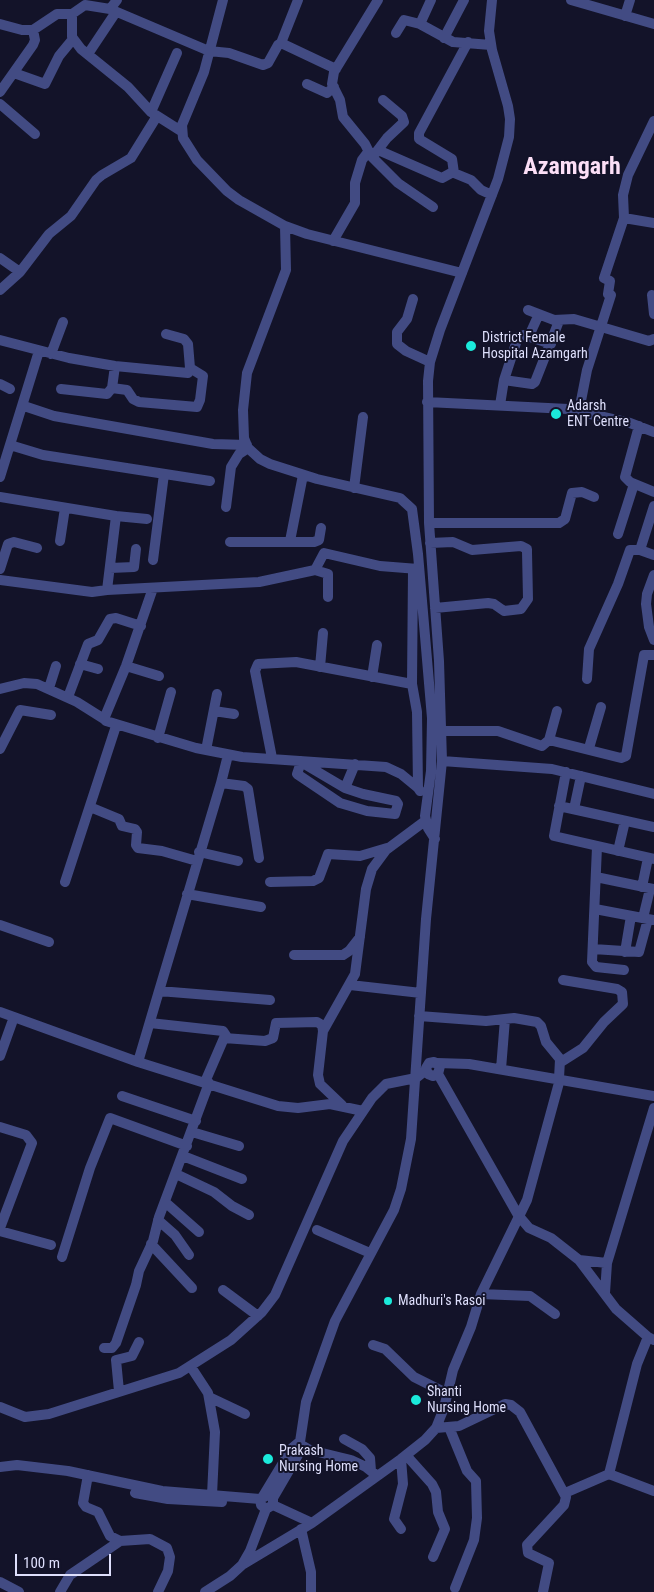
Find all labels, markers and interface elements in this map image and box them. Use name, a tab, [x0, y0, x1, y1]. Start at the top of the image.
district label: Azamgarh	[523, 154, 621, 182]
place label: District Female Hospital Azamgarh	[482, 330, 588, 362]
marker: District Female Hospital Azamgarh	[464, 339, 478, 353]
place label: Adarsh ENT Centre	[567, 398, 629, 431]
marker: Adarsh ENT Centre	[549, 407, 563, 421]
place label: Madhuri's Rasoi	[398, 1293, 485, 1309]
marker: Madhuri's Rasoi	[382, 1295, 394, 1307]
place label: Shanti Nursing Home	[427, 1384, 506, 1416]
marker: Shanti Nursing Home	[409, 1393, 423, 1407]
place label: Prakash Nursing Home	[279, 1443, 358, 1475]
marker: Prakash Nursing Home	[261, 1452, 275, 1466]
scale bar	[18, 1544, 114, 1576]
text: 100 m	[23, 1554, 60, 1572]

